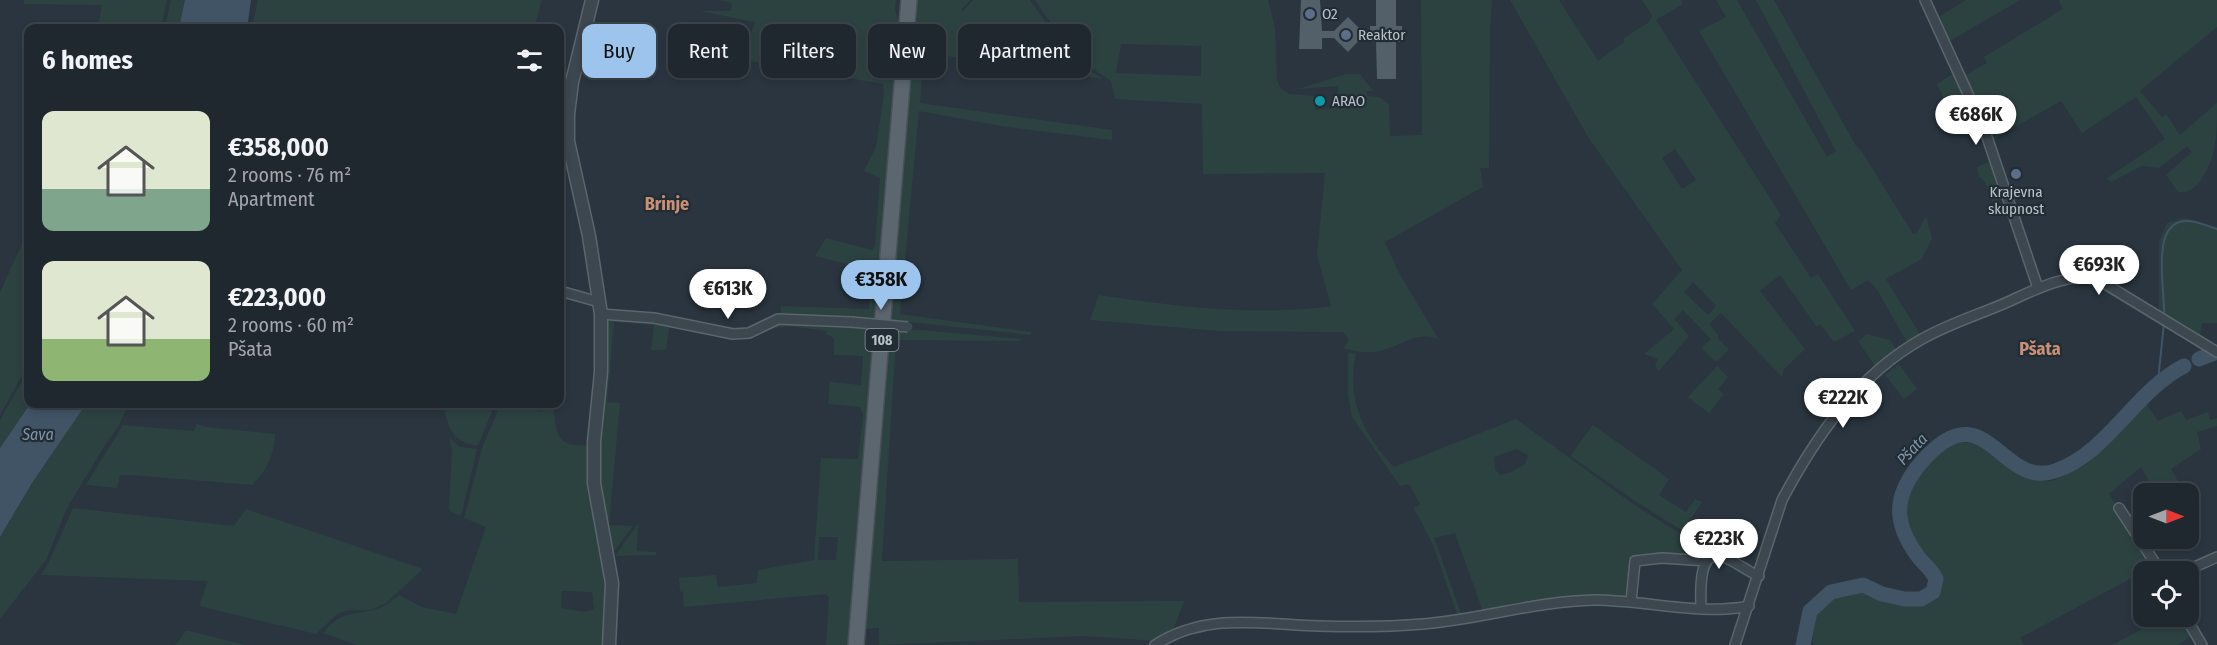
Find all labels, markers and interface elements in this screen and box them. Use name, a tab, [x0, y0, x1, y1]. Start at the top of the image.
place label: O2	[1322, 5, 1338, 23]
marker: O2	[1303, 7, 1317, 21]
chip: Buy	[582, 24, 656, 78]
chip: Rent	[668, 24, 749, 78]
chip: Filters	[761, 24, 856, 78]
chip: New	[868, 24, 946, 78]
chip: Apartment	[958, 24, 1091, 78]
place label: Reaktor	[1358, 26, 1406, 44]
marker: Reaktor	[1339, 28, 1353, 42]
icon: filters	[513, 44, 546, 77]
text: 6 homes	[42, 45, 133, 76]
place label: ARAO	[1332, 92, 1365, 110]
marker: ARAO	[1313, 94, 1327, 108]
pin: €686K	[1934, 95, 2018, 146]
text: €686K	[1949, 102, 2003, 126]
text: €358,000	[228, 132, 329, 163]
icon: home	[90, 135, 162, 207]
text: 2 rooms · 76 m²	[228, 163, 351, 187]
marker: Krajevna skupnost	[2009, 167, 2023, 181]
place label: Krajevna skupnost	[1988, 183, 2044, 218]
text: Apartment	[228, 187, 315, 211]
district label: Brinje	[645, 193, 689, 215]
pin: €693K	[2057, 245, 2141, 296]
text: €693K	[2073, 252, 2125, 276]
pin: €358K	[839, 260, 923, 311]
text: €358K	[855, 267, 907, 291]
pin: €613K	[686, 269, 770, 320]
text: €613K	[703, 276, 753, 300]
text: €223,000	[228, 282, 326, 313]
icon: home	[90, 285, 162, 357]
text: 2 rooms · 60 m²	[228, 313, 354, 337]
road number: 108	[866, 329, 898, 351]
text: Pšata	[228, 337, 272, 361]
district label: Pšata	[2019, 338, 2061, 360]
pin: €222K	[1801, 378, 1885, 429]
text: €222K	[1818, 385, 1868, 409]
water label: Sava	[21, 425, 54, 444]
water label: Pšata	[1893, 429, 1931, 469]
north arrow	[2133, 483, 2199, 549]
map controls	[2133, 483, 2199, 627]
pin: €223K	[1677, 519, 1761, 570]
text: €223K	[1694, 526, 1744, 550]
button: locate	[2133, 561, 2199, 627]

